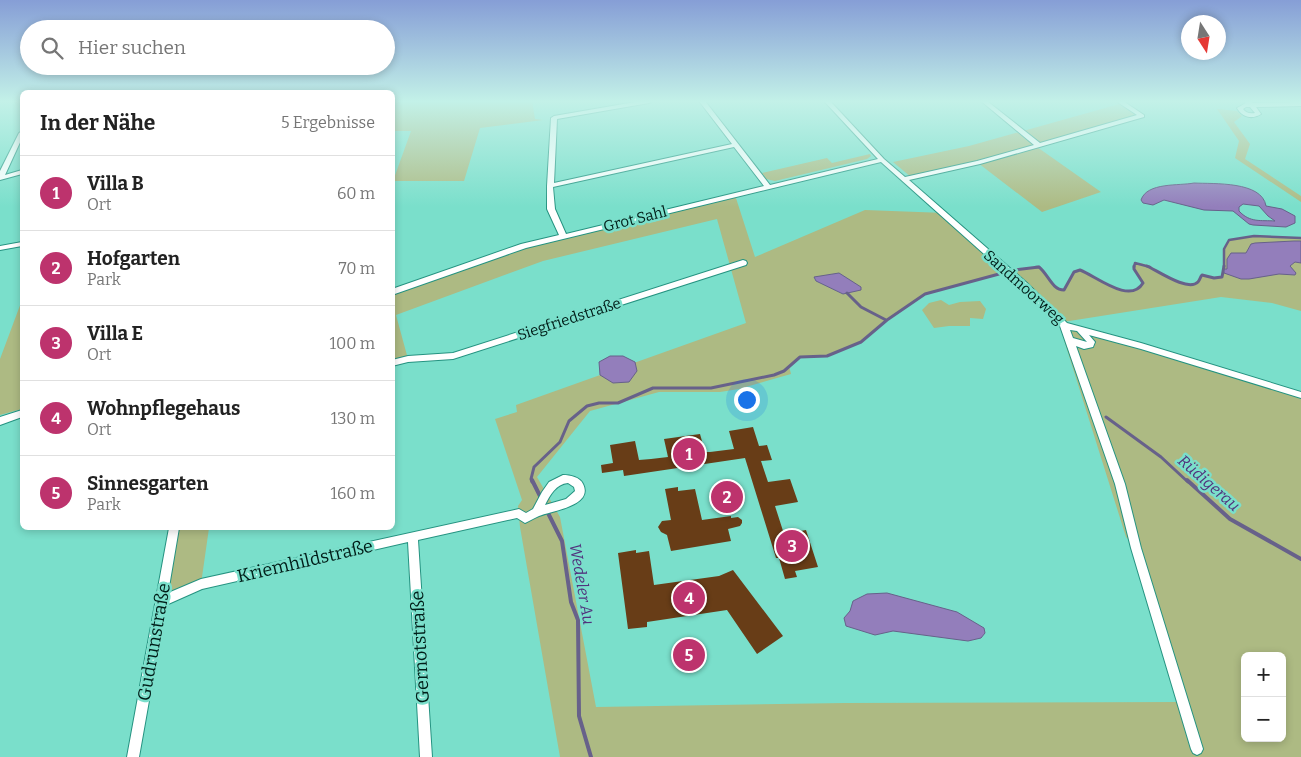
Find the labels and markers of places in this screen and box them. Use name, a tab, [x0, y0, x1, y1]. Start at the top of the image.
pin: 1	[673, 435, 705, 473]
pin: 2	[711, 478, 743, 516]
pin: 3	[776, 527, 808, 565]
pin: 4	[673, 579, 705, 617]
pin: 5	[673, 636, 705, 674]

